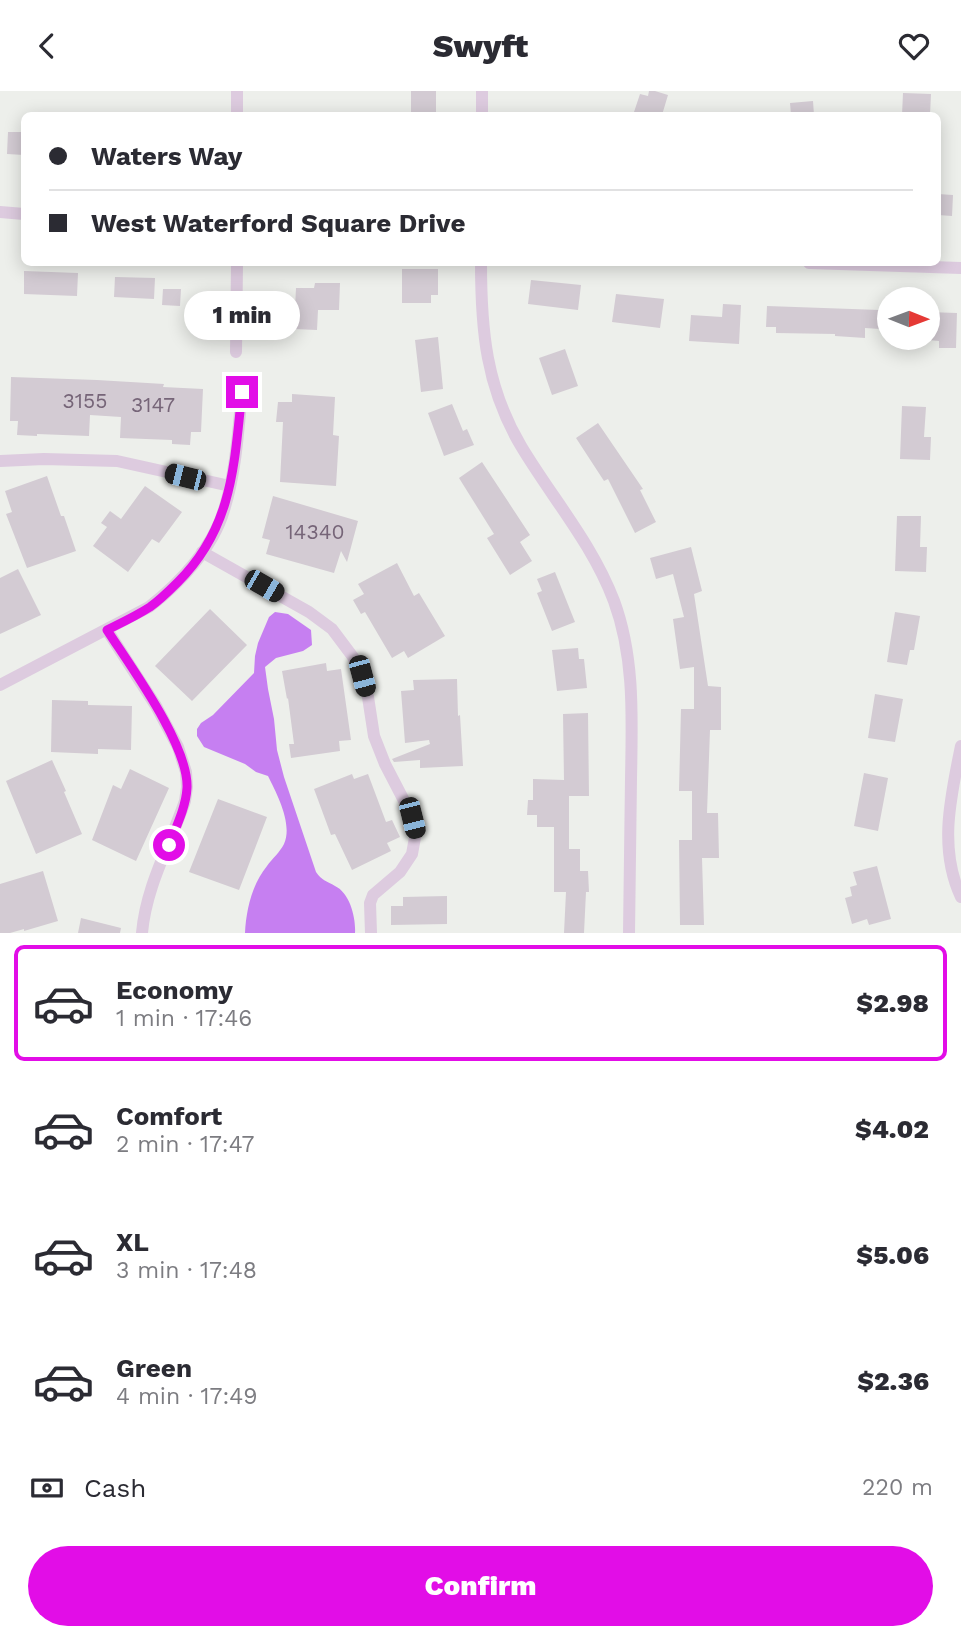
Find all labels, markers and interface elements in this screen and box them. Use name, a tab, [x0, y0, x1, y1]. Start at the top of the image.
icon: back	[28, 27, 66, 65]
text: Swyft	[433, 27, 528, 65]
icon: heart	[895, 27, 933, 65]
text: Waters Way	[91, 141, 242, 171]
text: West Waterford Square Drive	[91, 208, 466, 238]
north arrow	[877, 287, 940, 350]
map controls	[877, 287, 940, 350]
callout: 1 min	[184, 291, 300, 339]
text: 1 min	[212, 302, 272, 329]
route end	[226, 376, 258, 408]
house number: 3155	[63, 388, 107, 413]
house number: 3147	[131, 392, 175, 417]
car	[163, 462, 208, 492]
house number: 14340	[285, 519, 345, 544]
car	[241, 566, 288, 606]
car	[347, 653, 378, 699]
car	[397, 795, 428, 841]
route start	[153, 829, 185, 861]
icon: car	[32, 972, 95, 1035]
text: Economy	[116, 975, 233, 1005]
text: $2.98	[856, 988, 929, 1018]
text: 1 min · 17:46	[116, 1005, 252, 1032]
icon: car	[32, 1098, 95, 1161]
text: Comfort	[116, 1101, 222, 1131]
text: $4.02	[855, 1114, 929, 1144]
text: 2 min · 17:47	[116, 1131, 254, 1158]
icon: car	[32, 1224, 95, 1287]
text: XL	[116, 1227, 149, 1257]
text: $5.06	[856, 1240, 929, 1270]
text: 3 min · 17:48	[116, 1257, 257, 1284]
icon: car	[32, 1350, 95, 1413]
text: Green	[116, 1353, 192, 1383]
text: $2.36	[857, 1366, 929, 1396]
text: 4 min · 17:49	[116, 1383, 258, 1410]
icon: cash	[28, 1469, 66, 1507]
text: Cash	[84, 1473, 146, 1503]
text: 220 m	[862, 1474, 933, 1501]
button: Confirm	[28, 1546, 933, 1626]

